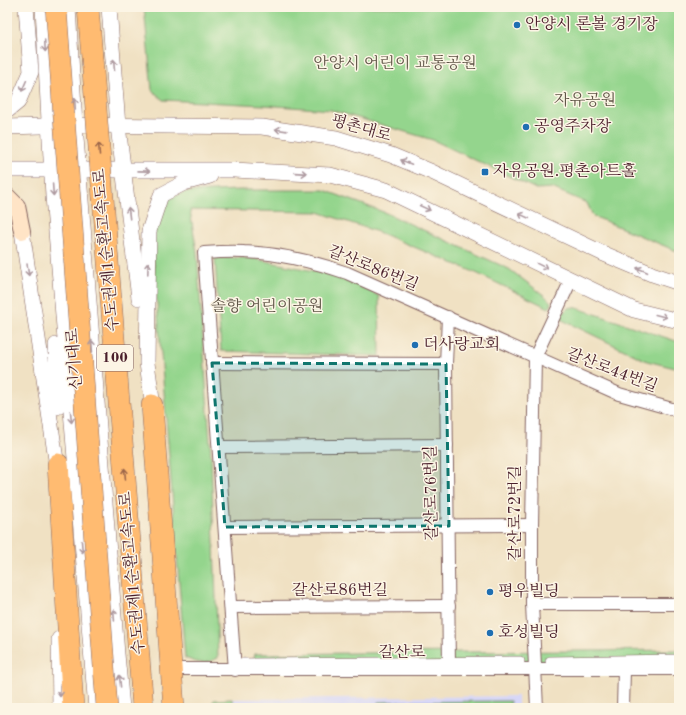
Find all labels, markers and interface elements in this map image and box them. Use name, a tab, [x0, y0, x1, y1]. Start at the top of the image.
place label: 안양시 론볼 경기장	[525, 15, 658, 33]
marker: 안양시 론볼 경기장	[512, 20, 522, 30]
one-way arrow	[41, 39, 49, 52]
park label: 안양시 어린이 교통공원	[313, 55, 477, 72]
one-way arrow	[110, 59, 117, 72]
one-way arrow	[20, 80, 27, 92]
park label: 자유공원	[554, 92, 616, 109]
one-way arrow	[71, 98, 78, 111]
street label: 평촌대로	[329, 111, 394, 145]
place label: 공영주차장	[534, 118, 612, 135]
marker: 공영주차장	[521, 122, 531, 132]
one-way arrow	[274, 126, 287, 134]
one-way arrow	[95, 143, 102, 156]
one-way arrow	[401, 157, 413, 165]
place label: 자유공원.평촌아트홀	[493, 162, 637, 180]
street label: 수도권제1순환고속도로	[90, 167, 122, 332]
one-way arrow	[137, 167, 150, 174]
marker: 자유공원.평촌아트홀	[480, 167, 490, 177]
one-way arrow	[294, 170, 307, 177]
one-way arrow	[49, 183, 56, 196]
one-way arrow	[419, 205, 431, 212]
one-way arrow	[125, 207, 133, 220]
one-way arrow	[518, 212, 530, 219]
street label: 갈산로86번길	[326, 243, 421, 294]
one-way arrow	[144, 262, 152, 275]
one-way arrow	[24, 263, 32, 276]
one-way arrow	[536, 263, 548, 270]
one-way arrow	[637, 266, 649, 273]
park label: 솔향 어린이공원	[211, 297, 323, 315]
one-way arrow	[654, 313, 667, 321]
street label: 신기대로	[64, 327, 85, 390]
place label: 더사랑교회	[423, 336, 500, 353]
one-way arrow	[89, 340, 96, 353]
marker: 더사랑교회	[410, 340, 420, 350]
road number: 100	[97, 345, 133, 371]
street label: 갈산로44번길	[564, 345, 660, 396]
one-way arrow	[68, 410, 75, 423]
street label: 갈산로76번길	[422, 445, 441, 541]
street label: 갈산로72번길	[507, 465, 524, 561]
one-way arrow	[121, 468, 128, 481]
street label: 수도권제1순환고속도로	[116, 490, 148, 655]
one-way arrow	[79, 540, 86, 553]
street label: 갈산로86번길	[292, 582, 388, 599]
place label: 평우빌딩	[498, 582, 560, 600]
marker: 평우빌딩	[485, 587, 495, 597]
one-way arrow	[110, 609, 117, 622]
place label: 호성빌딩	[498, 623, 560, 641]
marker: 호성빌딩	[485, 628, 495, 638]
street label: 갈산로	[379, 644, 426, 661]
one-way arrow	[116, 675, 123, 688]
one-way arrow	[56, 684, 64, 697]

